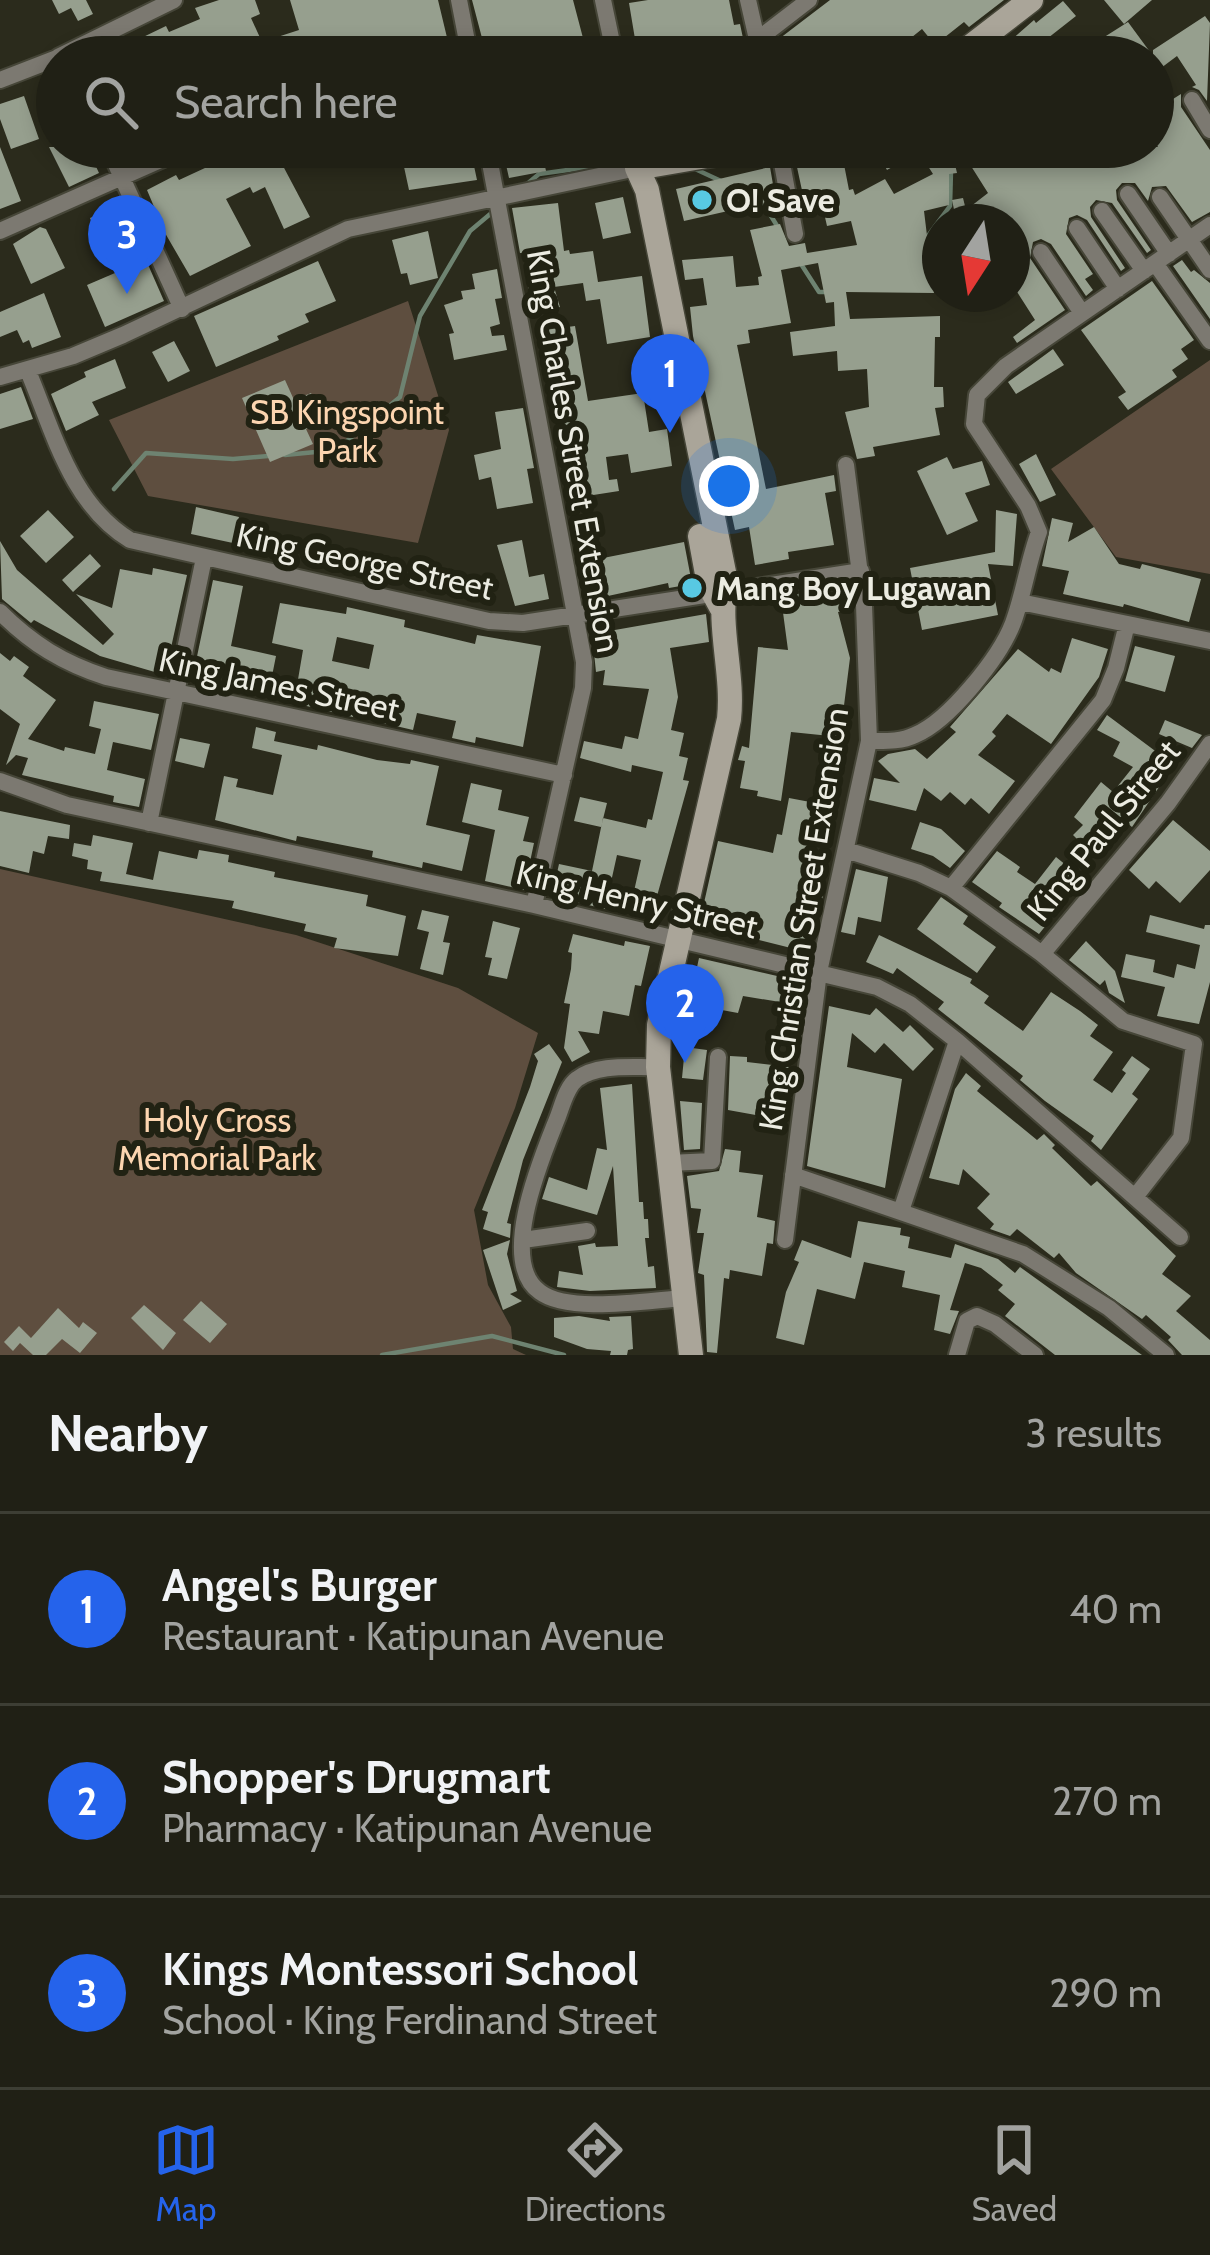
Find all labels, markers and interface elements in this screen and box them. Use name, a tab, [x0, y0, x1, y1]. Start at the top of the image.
search box	[36, 36, 1174, 168]
icon: search	[78, 69, 144, 135]
text: Search here	[174, 75, 398, 129]
place label: O! Save	[726, 180, 835, 220]
marker: O! Save	[689, 187, 715, 213]
pin: 3	[88, 195, 166, 294]
north arrow	[922, 204, 1030, 312]
street label: King Charles Street Extension	[519, 246, 629, 656]
pin: 1	[631, 334, 709, 433]
park label: SB Kingspoint Park	[250, 392, 444, 470]
your location	[699, 456, 759, 516]
street label: King George Street	[233, 514, 497, 608]
place label: Mang Boy Lugawan	[716, 568, 992, 608]
marker: Mang Boy Lugawan	[679, 575, 705, 601]
street label: King James Street	[155, 639, 403, 729]
street label: King Christian Street Extension	[750, 705, 856, 1133]
street label: King Paul Street	[1018, 732, 1188, 928]
street label: King Henry Street	[513, 852, 761, 946]
pin: 2	[646, 964, 724, 1063]
park label: Holy Cross Memorial Park	[118, 1100, 316, 1178]
text: Nearby	[48, 1402, 208, 1464]
text: 3 results	[1025, 1409, 1162, 1457]
text: Angel's Burger	[162, 1558, 437, 1612]
text: 1	[80, 1585, 94, 1633]
text: 40 m	[1069, 1585, 1162, 1633]
text: Restaurant · Katipunan Avenue	[162, 1612, 664, 1660]
text: Shopper's Drugmart	[162, 1750, 551, 1804]
text: 2	[77, 1777, 97, 1825]
text: 270 m	[1052, 1777, 1162, 1825]
text: Pharmacy · Katipunan Avenue	[162, 1804, 652, 1852]
text: Kings Montessori School	[162, 1942, 639, 1996]
text: 3	[76, 1969, 98, 2017]
text: 290 m	[1049, 1969, 1162, 2017]
text: School · King Ferdinand Street	[162, 1996, 657, 2044]
tab: Map	[153, 2117, 219, 2229]
tab: Directions	[525, 2117, 666, 2229]
tab: Saved	[971, 2117, 1057, 2229]

